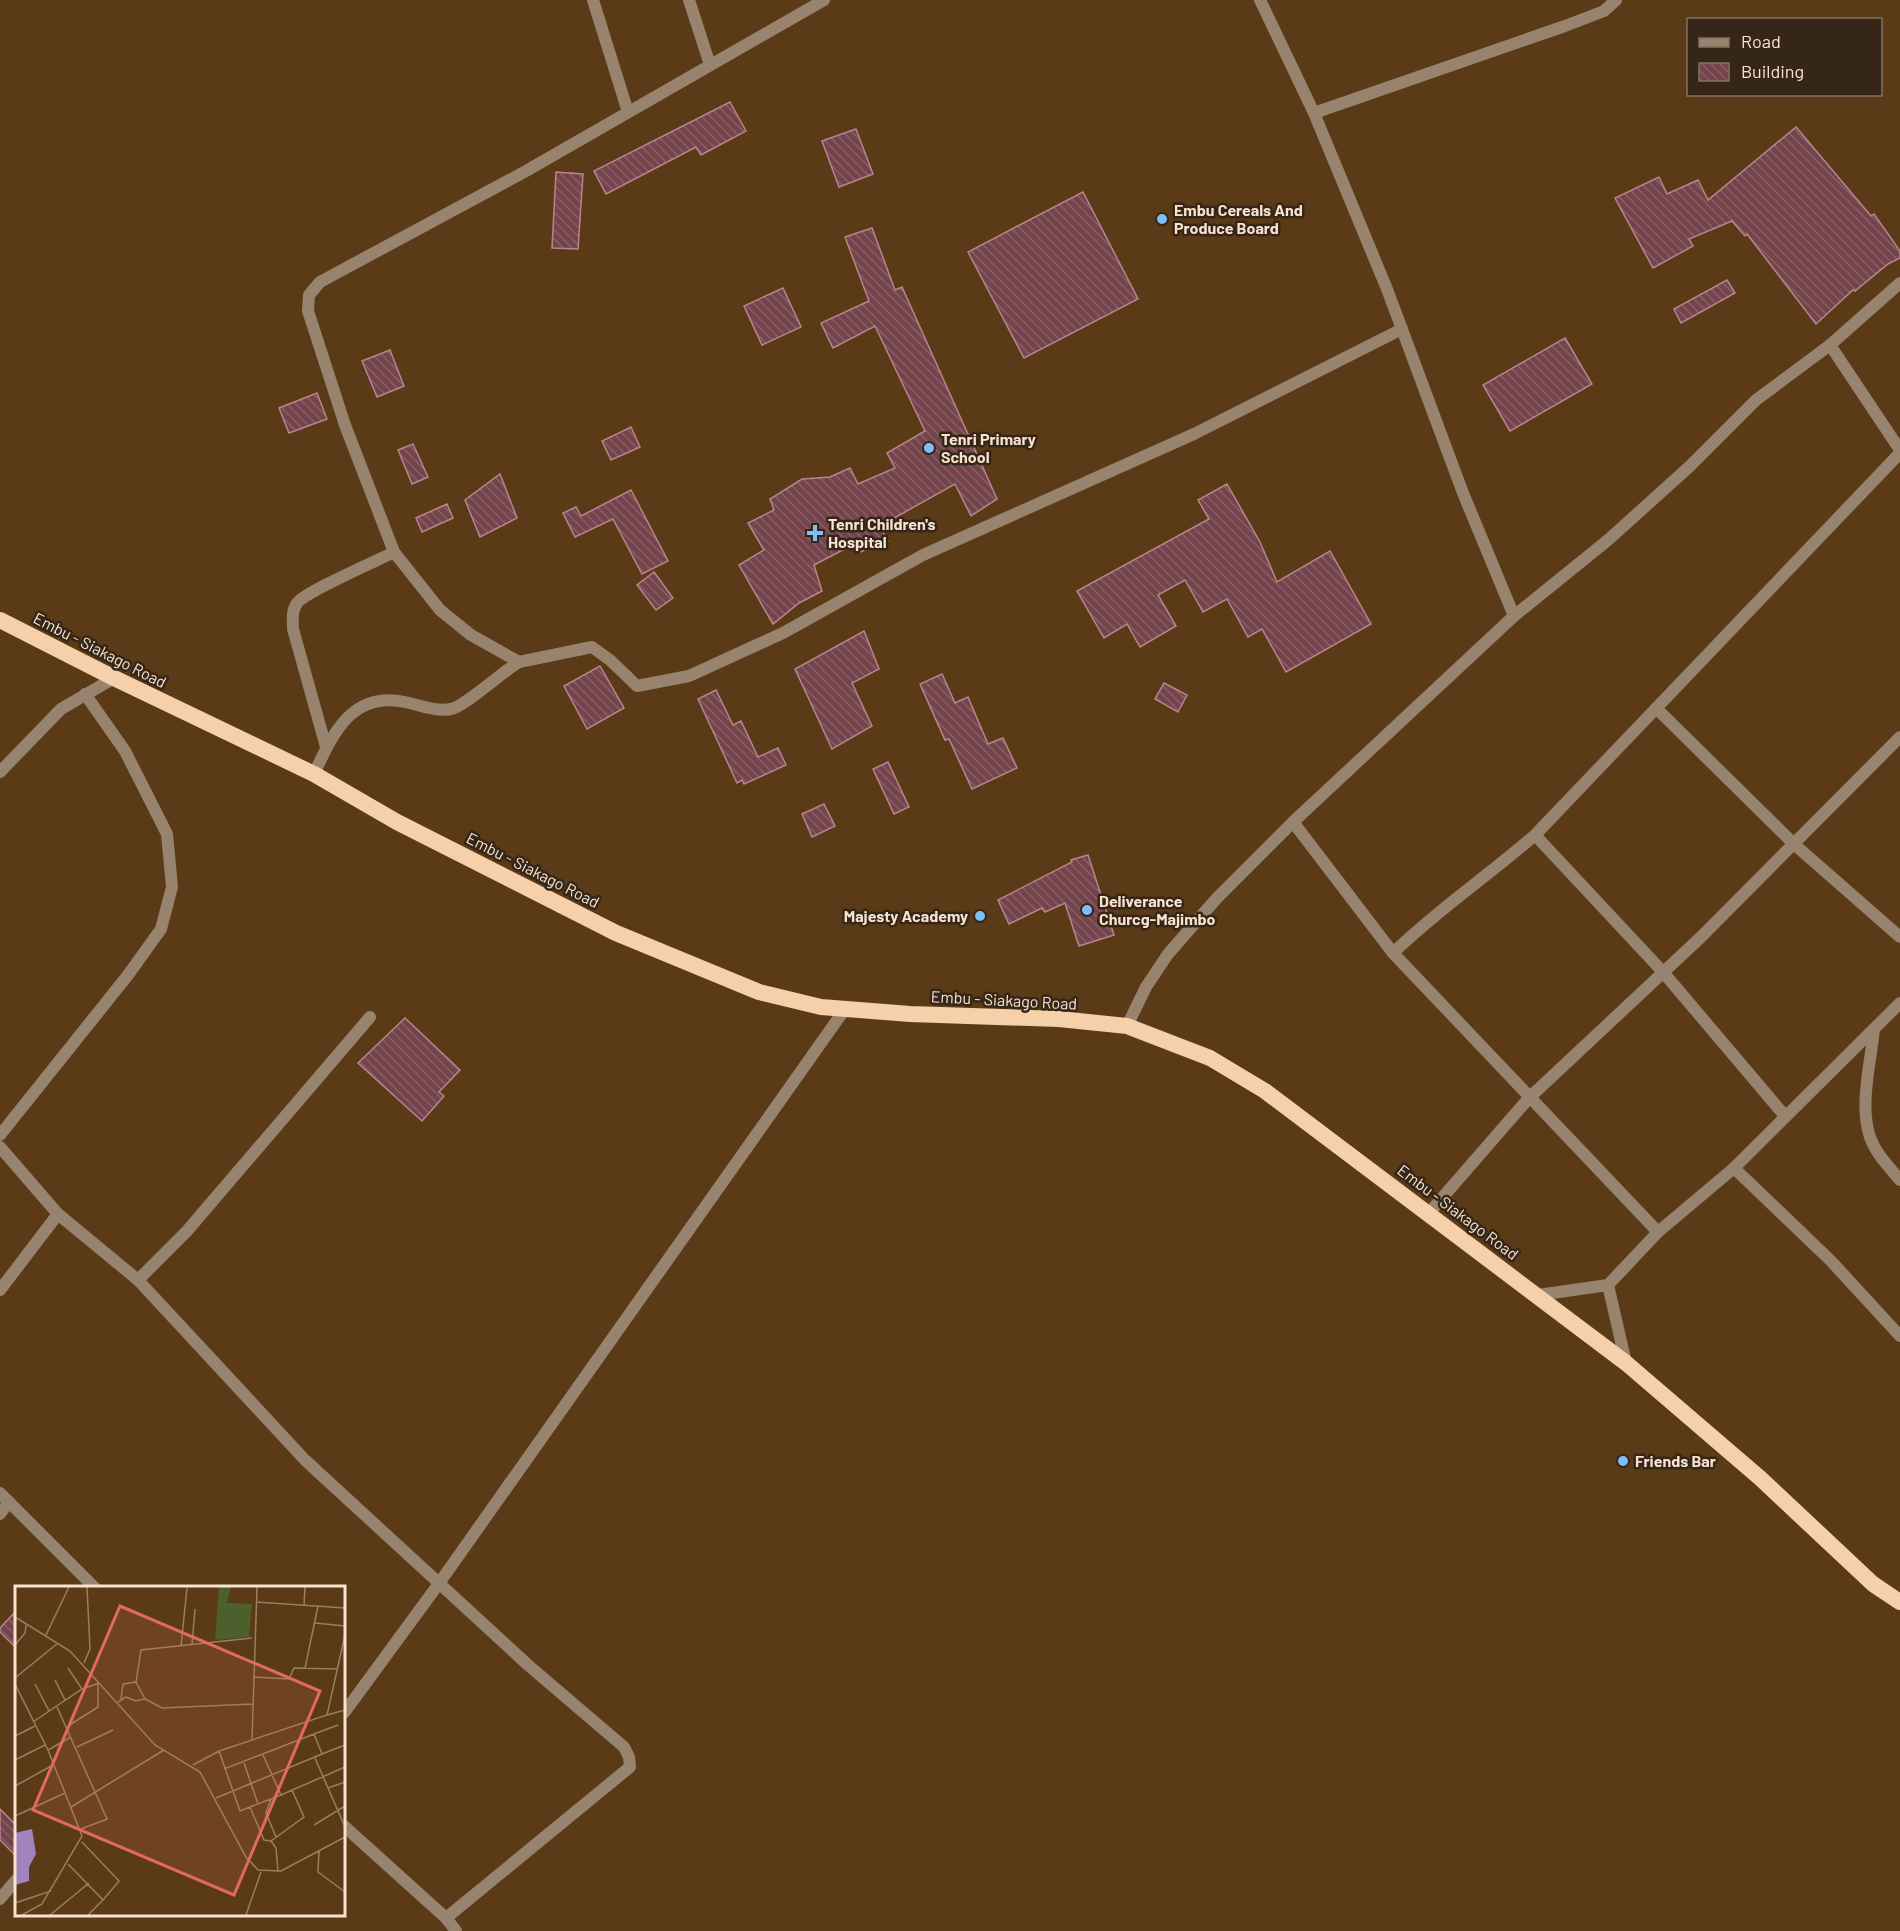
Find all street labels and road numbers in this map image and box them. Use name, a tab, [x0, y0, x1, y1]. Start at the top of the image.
street label: Embu - Siakago Road	[31, 608, 170, 691]
street label: Embu - Siakago Road	[464, 828, 603, 911]
street label: Embu - Siakago Road	[930, 986, 1078, 1013]
street label: Embu - Siakago Road	[1394, 1160, 1522, 1263]

